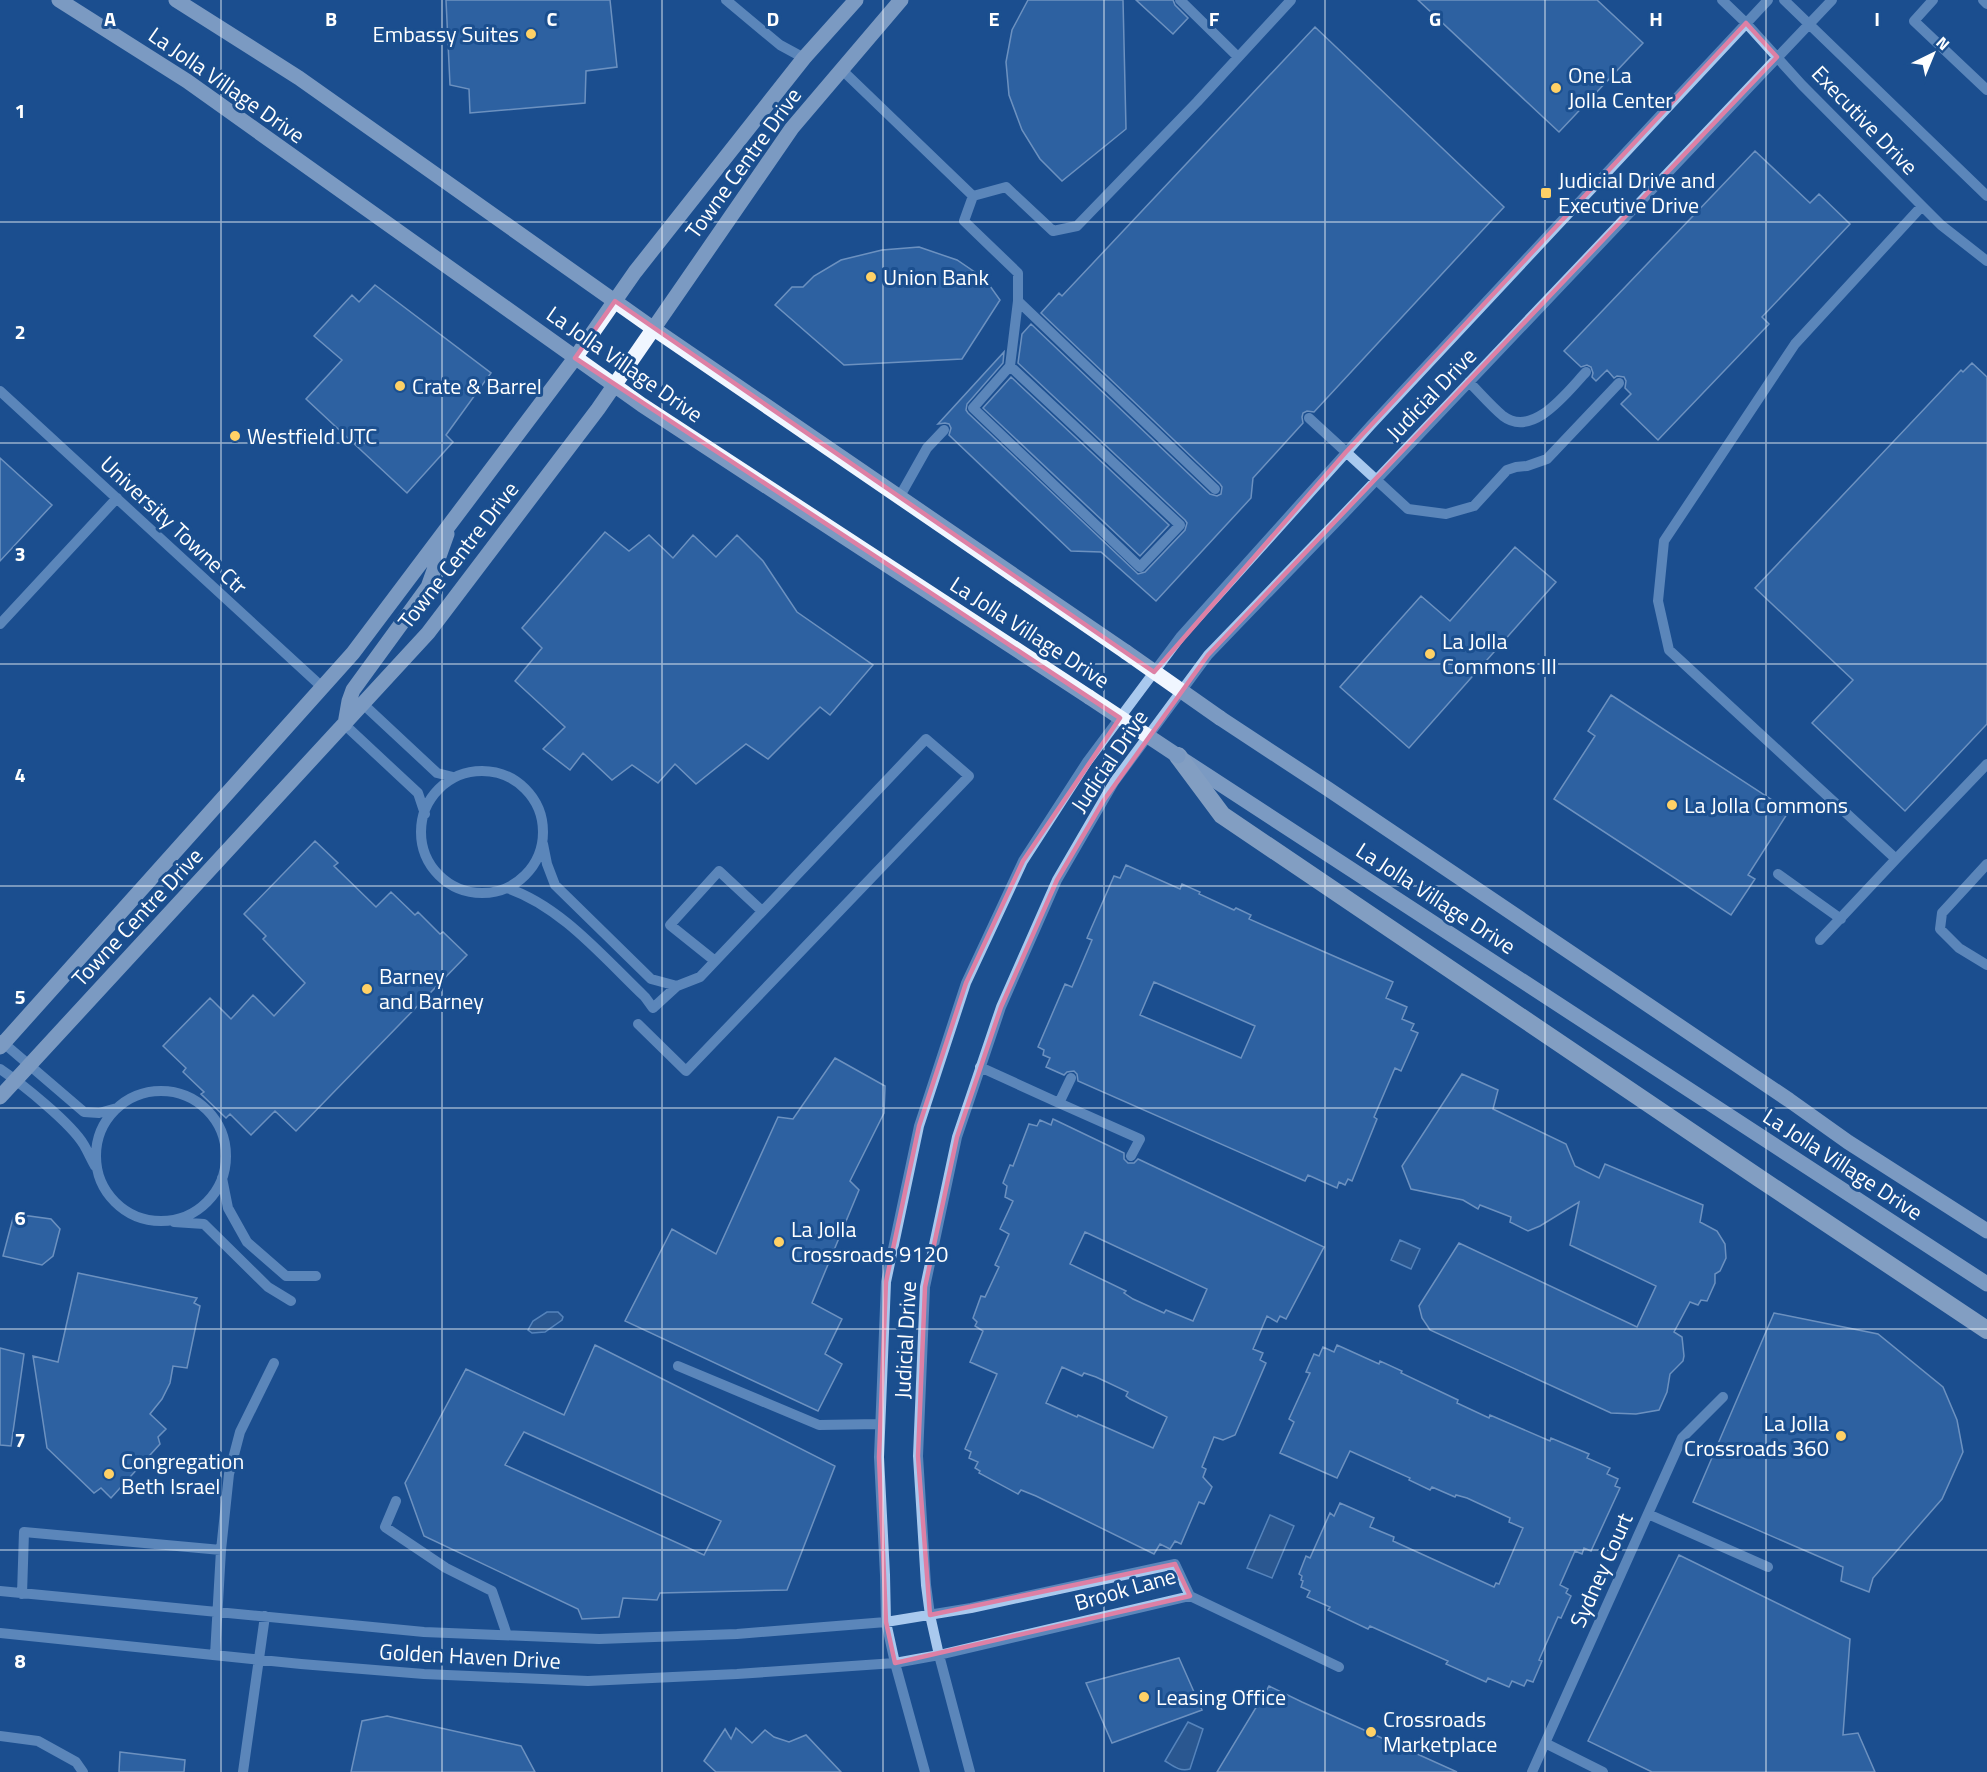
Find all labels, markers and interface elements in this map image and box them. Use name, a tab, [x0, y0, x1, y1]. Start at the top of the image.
text: A	[104, 3, 116, 34]
text: B	[325, 3, 337, 34]
text: C	[547, 3, 558, 34]
text: D	[767, 3, 779, 34]
text: E	[988, 3, 1000, 34]
text: F	[1209, 3, 1220, 34]
text: G	[1429, 3, 1441, 34]
text: H	[1649, 3, 1663, 34]
text: I	[1874, 3, 1880, 34]
place label: Embassy Suites	[373, 17, 519, 51]
street label: La Jolla Village Drive	[142, 18, 312, 152]
north arrow	[1903, 24, 1963, 84]
marker: Embassy Suites	[524, 27, 538, 41]
text: N	[1931, 30, 1955, 56]
street label: Executive Drive	[1804, 57, 1926, 183]
place label: One La Jolla Center	[1568, 58, 1673, 117]
street label: Towne Centre Drive	[677, 80, 809, 246]
marker: One La Jolla Center	[1549, 81, 1563, 95]
text: 1	[14, 95, 26, 126]
place label: Judicial Drive and Executive Drive	[1558, 163, 1715, 222]
marker: Judicial Drive and Executive Drive	[1539, 186, 1553, 200]
place label: Union Bank	[883, 260, 989, 294]
marker: Union Bank	[864, 270, 878, 284]
street label: La Jolla Village Drive	[540, 297, 710, 431]
text: 2	[14, 316, 26, 347]
street label: Judicial Drive	[1378, 340, 1484, 448]
place label: Crate & Barrel	[412, 369, 542, 403]
marker: Crate & Barrel	[393, 379, 407, 393]
place label: Westfield UTC	[247, 419, 377, 453]
marker: Westfield UTC	[228, 429, 242, 443]
street label: University Towne Ctr	[93, 447, 256, 603]
street label: Towne Centre Drive	[389, 474, 527, 636]
text: 3	[14, 538, 26, 569]
street label: La Jolla Village Drive	[943, 568, 1117, 696]
place label: La Jolla Commons III	[1442, 624, 1557, 683]
marker: La Jolla Commons III	[1423, 647, 1437, 661]
street label: Judicial Drive	[1062, 703, 1156, 819]
text: 4	[14, 759, 26, 790]
place label: La Jolla Commons	[1684, 788, 1848, 822]
marker: La Jolla Commons	[1665, 798, 1679, 812]
street label: La Jolla Village Drive	[1349, 834, 1523, 962]
street label: Towne Centre Drive	[63, 840, 211, 994]
place label: Barney and Barney	[379, 959, 484, 1018]
text: 5	[14, 981, 26, 1012]
marker: Barney and Barney	[360, 982, 374, 996]
street label: La Jolla Village Drive	[1756, 1100, 1930, 1228]
text: 6	[14, 1202, 26, 1233]
place label: La Jolla Crossroads 9120	[791, 1212, 948, 1271]
marker: La Jolla Crossroads 9120	[772, 1235, 786, 1249]
street label: Judicial Drive	[885, 1280, 925, 1400]
place label: La Jolla Crossroads 360	[1684, 1406, 1829, 1465]
text: 7	[14, 1424, 26, 1455]
marker: La Jolla Crossroads 360	[1834, 1429, 1848, 1443]
place label: Congregation Beth Israel	[121, 1444, 244, 1503]
marker: Congregation Beth Israel	[102, 1467, 116, 1481]
street label: Sydney Court	[1561, 1507, 1642, 1633]
street label: Brook Lane	[1070, 1558, 1180, 1620]
street label: Golden Haven Drive	[378, 1634, 562, 1678]
text: 8	[14, 1645, 26, 1676]
place label: Leasing Office	[1156, 1680, 1286, 1714]
marker: Leasing Office	[1137, 1690, 1151, 1704]
place label: Crossroads Marketplace	[1383, 1702, 1497, 1761]
marker: Crossroads Marketplace	[1364, 1725, 1378, 1739]

